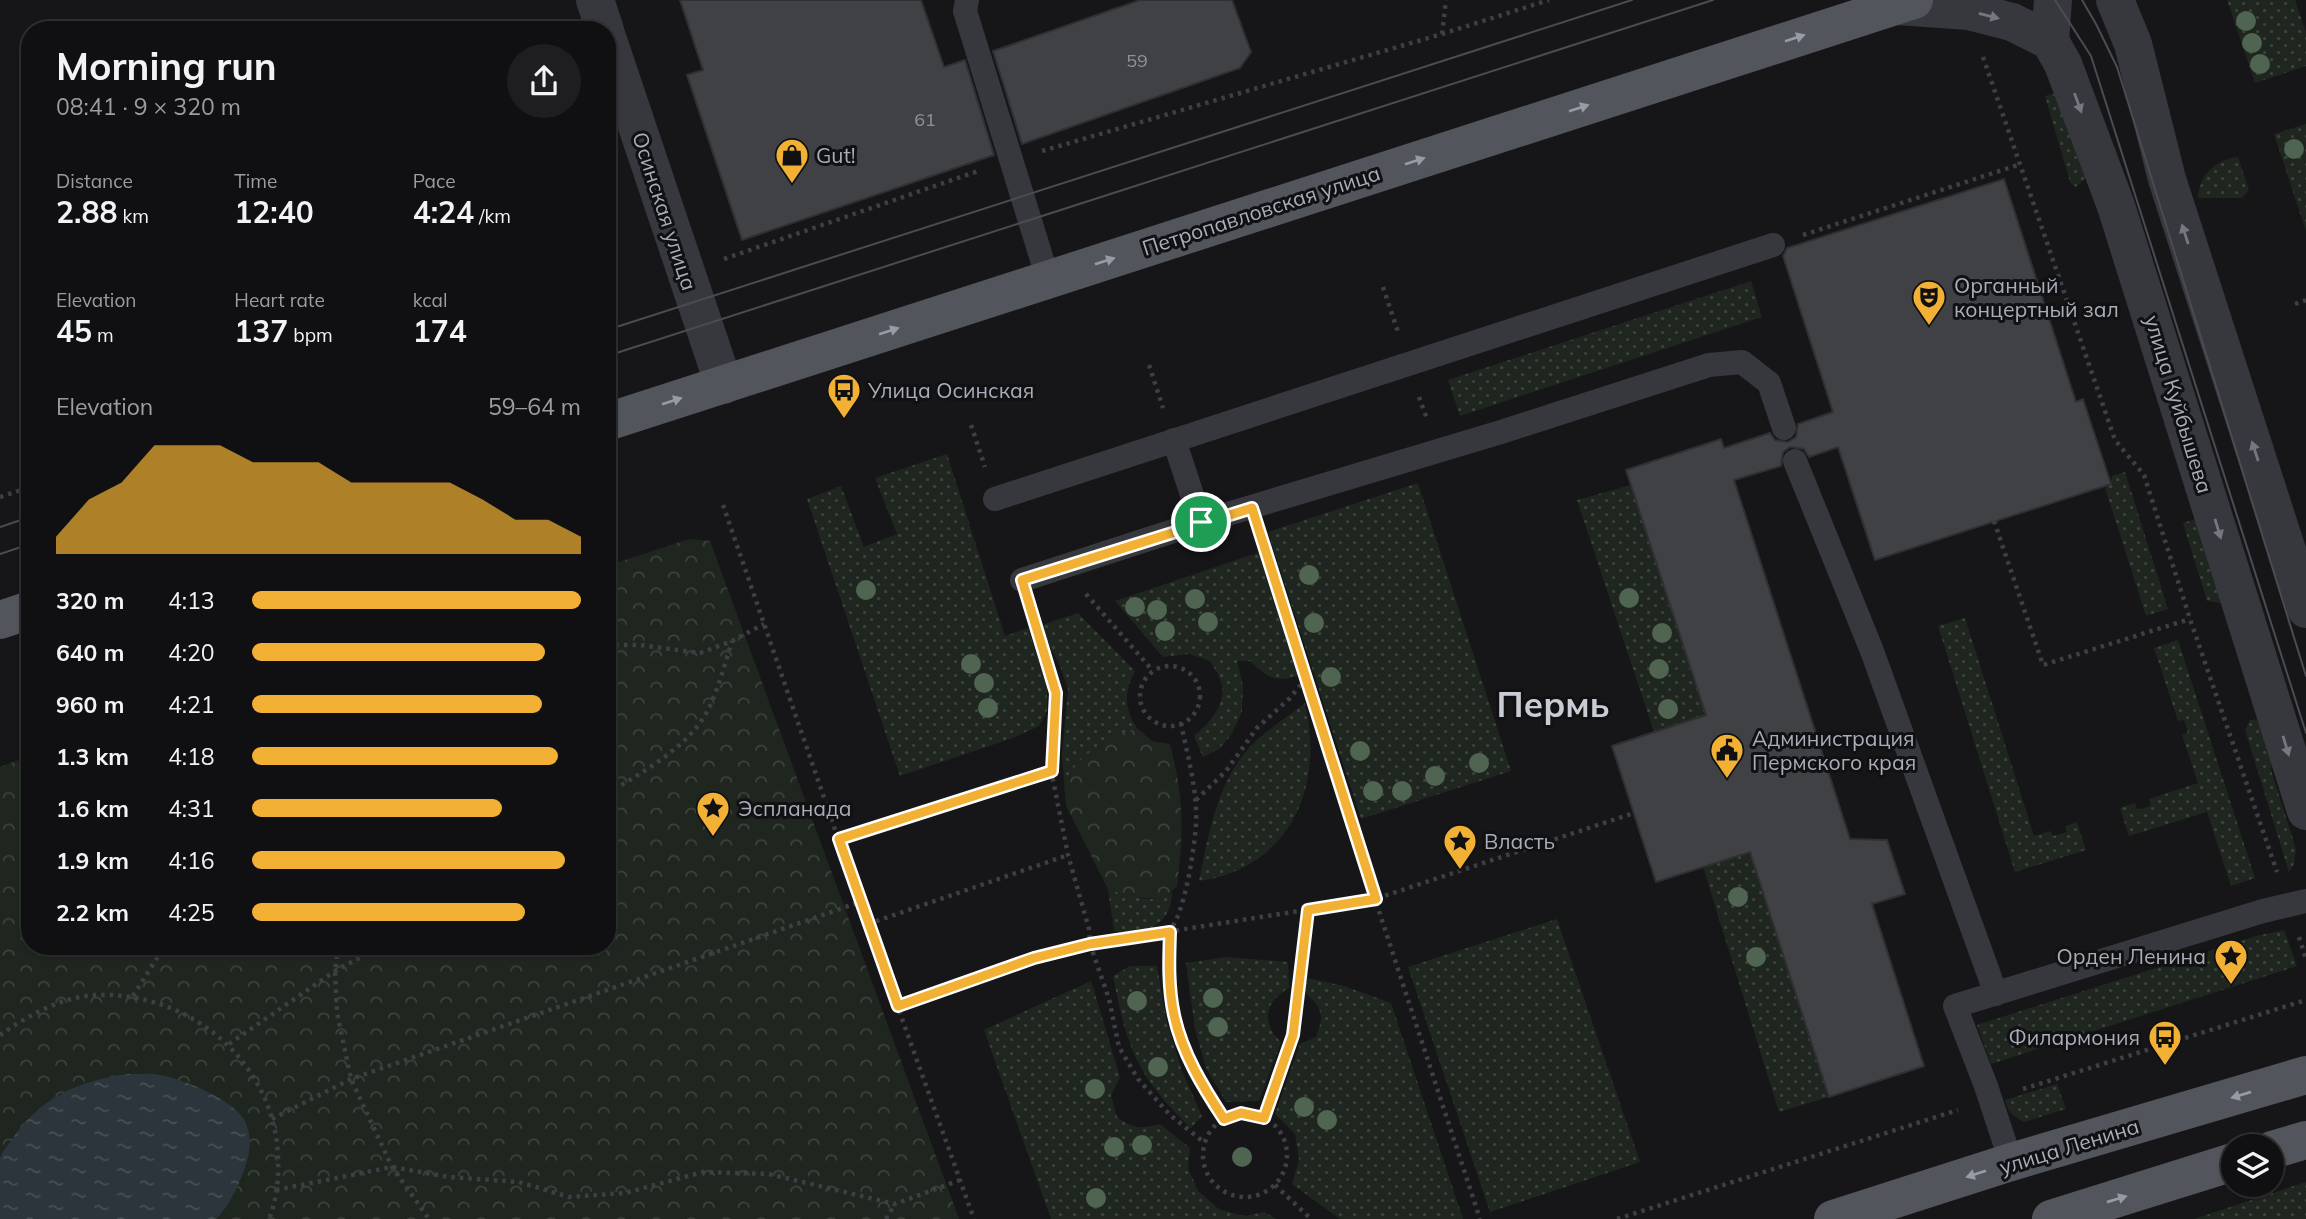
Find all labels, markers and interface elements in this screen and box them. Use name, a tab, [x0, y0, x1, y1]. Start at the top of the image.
one-way arrow	[1978, 11, 2000, 22]
one-way arrow	[1785, 32, 1806, 43]
text: Morning run	[56, 42, 277, 90]
button: share	[507, 44, 581, 118]
house number: 59	[1126, 49, 1148, 72]
text: 08:41 · 9 × 320 m	[56, 92, 241, 121]
one-way arrow	[2073, 93, 2084, 114]
one-way arrow	[1568, 102, 1589, 112]
house number: 61	[914, 108, 936, 131]
street label: Осинская улица	[627, 129, 703, 293]
shop icon: Gut!	[773, 136, 811, 185]
place label: Gut!	[816, 142, 856, 168]
one-way arrow	[1404, 155, 1425, 165]
street label: Петропавловская улица	[1139, 159, 1383, 261]
text: Distance	[56, 169, 133, 193]
text: Time	[234, 169, 277, 193]
text: Pace	[413, 169, 456, 193]
text: 2.88	[56, 193, 117, 231]
text: 12:40	[234, 193, 314, 231]
text: 4:24	[413, 193, 474, 231]
text: km	[117, 204, 149, 228]
text: /km	[474, 204, 511, 228]
one-way arrow	[2179, 224, 2190, 245]
one-way arrow	[1095, 255, 1116, 265]
place label: Органный концертный зал	[1954, 272, 2119, 322]
theatre icon: Органный концертный зал	[1910, 278, 1948, 327]
text: Elevation	[56, 288, 136, 312]
text: Heart rate	[234, 288, 325, 312]
text: kcal	[413, 288, 447, 312]
text: 45	[56, 312, 92, 350]
text: 137	[234, 312, 288, 350]
text: 174	[413, 312, 467, 350]
street label: улица Куйбышева	[2140, 312, 2218, 496]
text: m	[92, 323, 114, 347]
text: bpm	[288, 323, 333, 347]
one-way arrow	[878, 325, 899, 336]
bus stop icon: Улица Осинская	[825, 371, 863, 420]
place label: Улица Осинская	[867, 377, 1034, 403]
text: Elevation	[56, 392, 153, 421]
text: 59–64 m	[488, 392, 581, 421]
one-way arrow	[662, 395, 683, 406]
one-way arrow	[2249, 440, 2260, 461]
pin	[1171, 492, 1231, 552]
icon: arrive	[1182, 503, 1220, 541]
one-way arrow	[2213, 519, 2224, 540]
text: 320 m	[56, 586, 124, 615]
text: 4:13	[168, 586, 215, 615]
text: 640 m	[56, 638, 124, 667]
text: 4:20	[168, 638, 215, 667]
district label: Пермь	[1496, 682, 1610, 726]
text: 960 m	[56, 690, 124, 719]
text: 4:21	[168, 690, 215, 719]
place label: Администрация Пермского края	[1752, 725, 1916, 775]
public building icon: Администрация Пермского края	[1708, 731, 1746, 780]
one-way arrow	[2281, 736, 2291, 757]
text: 1.3 km	[56, 742, 129, 771]
text: 4:18	[168, 742, 215, 771]
place icon: Эспланада	[694, 789, 732, 838]
text: 1.6 km	[56, 794, 129, 823]
text: 4:31	[168, 794, 215, 823]
place label: Эспланада	[738, 795, 852, 821]
place icon: Власть	[1441, 822, 1479, 871]
place label: Власть	[1484, 828, 1555, 854]
text: 1.9 km	[56, 846, 129, 875]
text: 4:16	[168, 846, 215, 875]
text: 2.2 km	[56, 898, 129, 927]
text: 4:25	[168, 898, 215, 927]
place icon: Орден Ленина	[2212, 937, 2250, 986]
place label: Орден Ленина	[2056, 943, 2206, 969]
bus stop icon: Филармония	[2146, 1018, 2184, 1067]
place label: Филармония	[2008, 1024, 2140, 1050]
one-way arrow	[2230, 1090, 2251, 1100]
street label: улица Ленина	[1996, 1112, 2142, 1180]
map controls	[2221, 1134, 2284, 1197]
button: layers	[2221, 1134, 2284, 1197]
one-way arrow	[1965, 1169, 1986, 1179]
one-way arrow	[2106, 1193, 2127, 1203]

